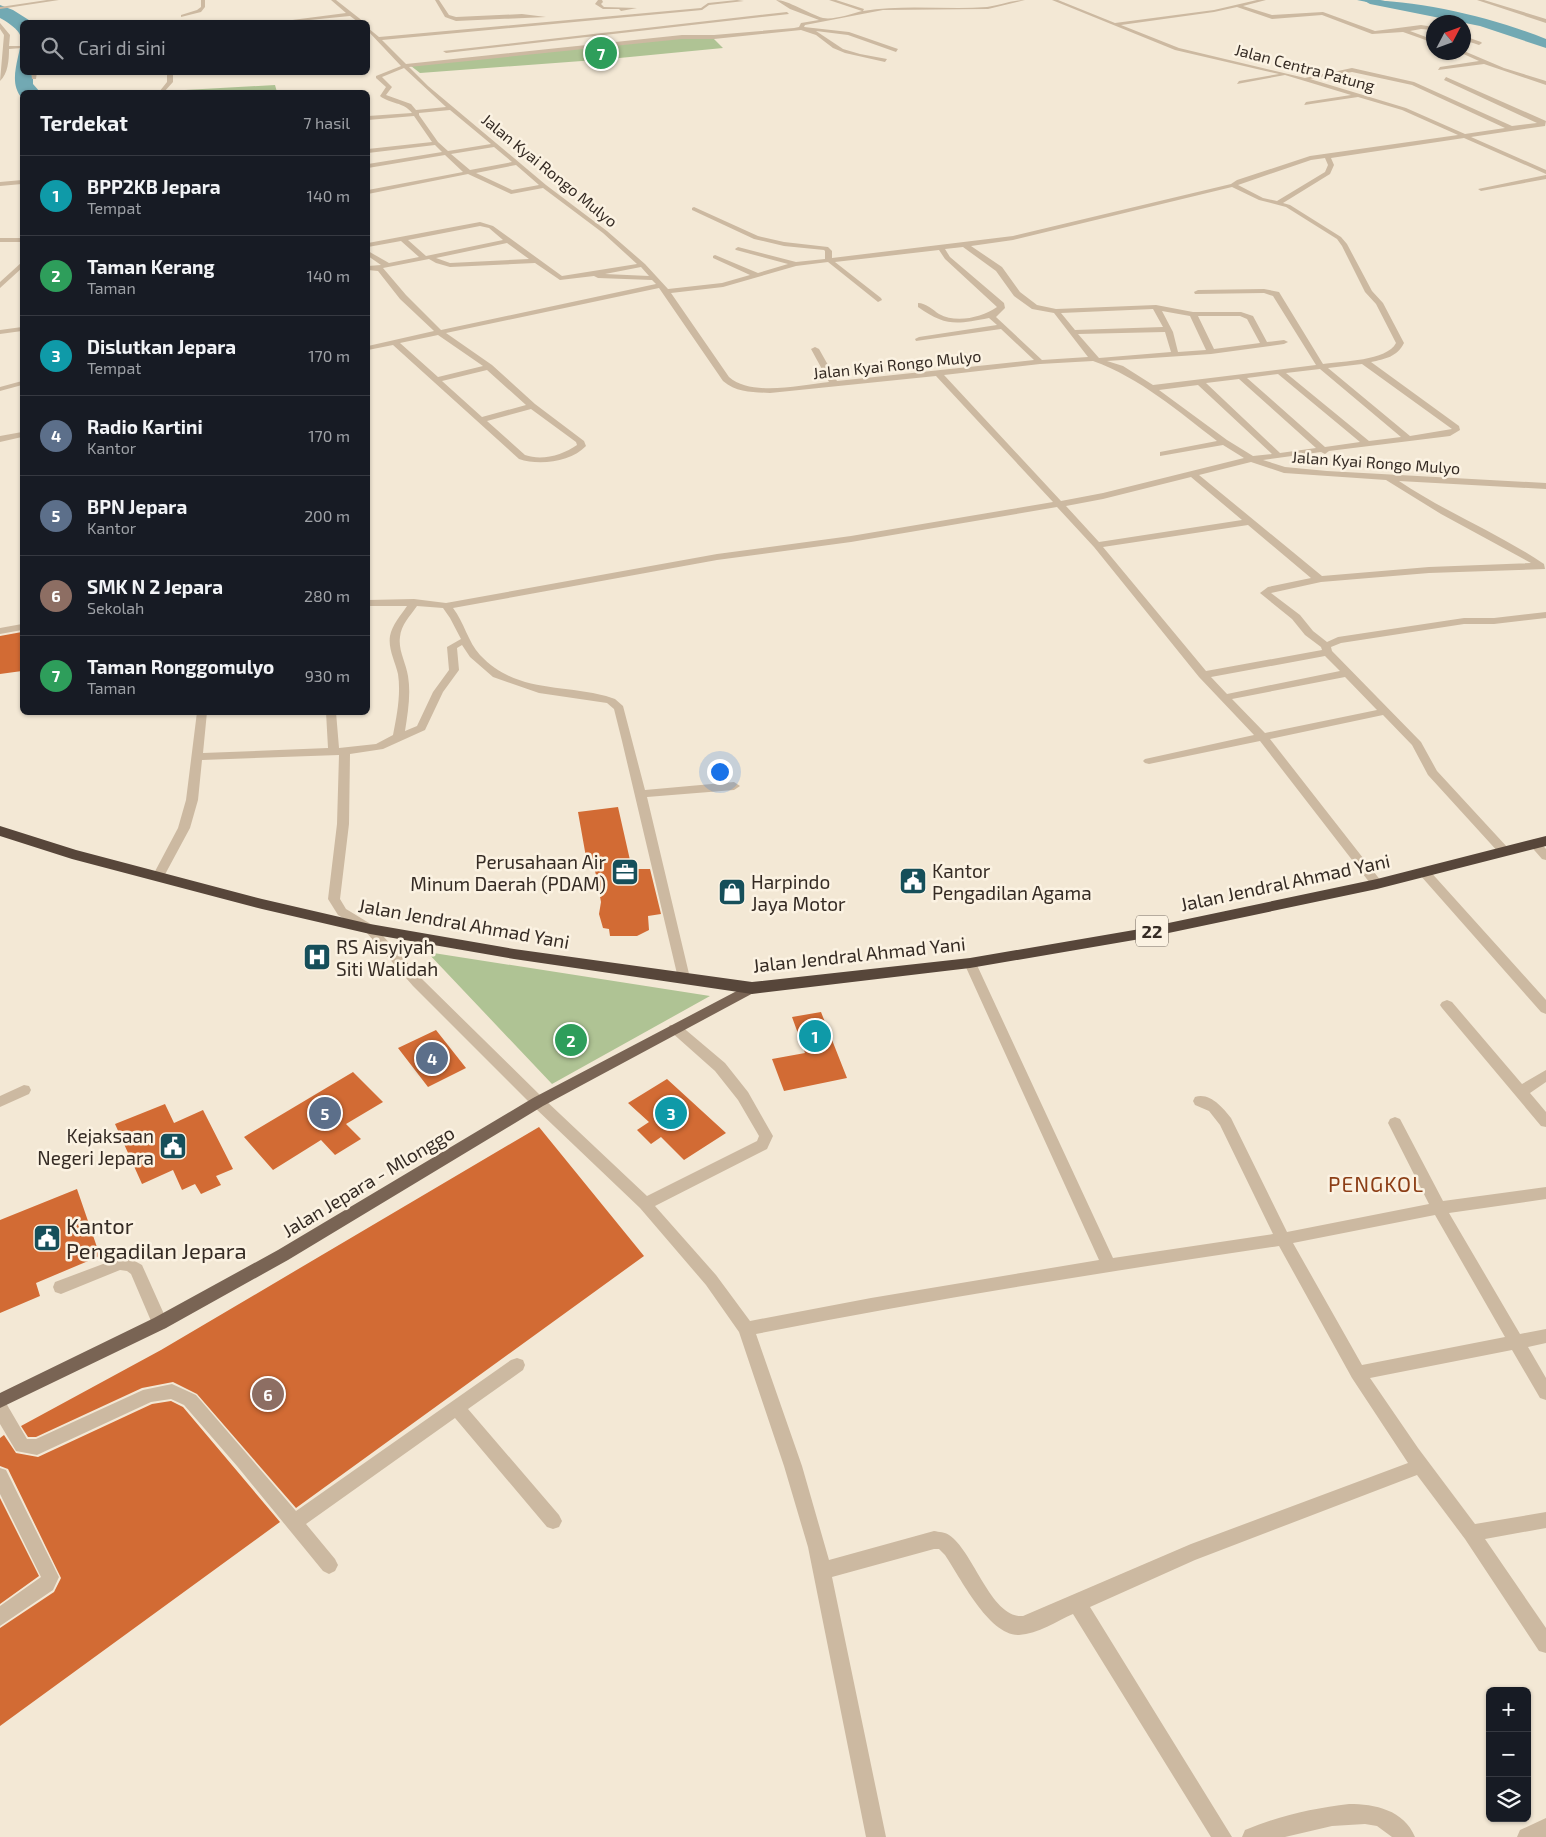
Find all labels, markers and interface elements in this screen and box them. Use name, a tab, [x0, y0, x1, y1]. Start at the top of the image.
north arrow	[1426, 15, 1471, 60]
search box	[20, 20, 370, 75]
icon: search	[38, 34, 66, 62]
pin: 7	[585, 34, 617, 72]
text: Cari di sini	[78, 36, 166, 59]
street label: Jalan Centra Patung	[1233, 39, 1377, 95]
street label: Jalan Kyai Rongo Mulyo	[478, 109, 622, 231]
text: Terdekat	[40, 110, 128, 135]
text: 7 hasil	[303, 113, 350, 132]
text: BPP2KB Jepara	[87, 175, 221, 198]
text: 1	[53, 186, 59, 205]
text: 140 m	[307, 186, 350, 205]
text: Tempat	[87, 198, 141, 217]
text: Taman Kerang	[87, 255, 214, 278]
text: 2	[51, 266, 61, 285]
text: 140 m	[307, 266, 350, 285]
text: Taman	[87, 278, 136, 297]
text: Dislutkan Jepara	[87, 335, 236, 358]
text: 3	[51, 346, 61, 365]
text: 170 m	[308, 346, 350, 365]
street label: Jalan Kyai Rongo Mulyo	[812, 346, 982, 382]
text: Tempat	[87, 358, 141, 377]
text: Radio Kartini	[87, 415, 203, 438]
text: 4	[51, 426, 61, 445]
text: 170 m	[308, 426, 350, 445]
text: Kantor	[87, 438, 136, 457]
street label: Jalan Kyai Rongo Mulyo	[1291, 447, 1461, 477]
text: BPN Jepara	[87, 495, 187, 518]
text: 5	[52, 506, 60, 525]
text: 200 m	[304, 506, 350, 525]
text: Kantor	[87, 518, 136, 537]
text: SMK N 2 Jepara	[87, 575, 223, 598]
text: 6	[51, 586, 61, 605]
text: 280 m	[304, 586, 350, 605]
text: Sekolah	[87, 598, 144, 617]
text: Taman Ronggomulyo	[87, 655, 274, 678]
text: 7	[52, 666, 60, 685]
text: 930 m	[305, 666, 350, 685]
text: Taman	[87, 678, 136, 697]
your location	[707, 759, 733, 785]
street label: Jalan Jendral Ahmad Yani	[1178, 849, 1392, 915]
place label: Perusahaan Air Minum Daerah (PDAM)	[410, 850, 606, 895]
office icon: Perusahaan Air Minum Daerah (PDAM)	[610, 857, 640, 887]
place label: Kantor Pengadilan Agama	[932, 859, 1092, 904]
public building icon: Kantor Pengadilan Agama	[898, 866, 928, 896]
place label: Harpindo Jaya Motor	[751, 870, 846, 915]
shop icon: Harpindo Jaya Motor	[717, 877, 747, 907]
street label: Jalan Jendral Ahmad Yani	[357, 893, 571, 953]
road number: 22	[1136, 916, 1168, 946]
street label: Jalan Jendral Ahmad Yani	[751, 931, 967, 977]
place label: RS Aisyiyah Siti Walidah	[336, 935, 438, 980]
hospital icon: RS Aisyiyah Siti Walidah	[302, 942, 332, 972]
pin: 1	[799, 1017, 831, 1055]
pin: 2	[555, 1021, 587, 1059]
pin: 4	[416, 1039, 448, 1077]
pin: 5	[309, 1094, 341, 1132]
pin: 3	[655, 1094, 687, 1132]
street label: Jalan Jepara - Mlonggo	[278, 1120, 458, 1242]
place label: Kejaksaan Negeri Jepara	[37, 1124, 154, 1169]
public building icon: Kejaksaan Negeri Jepara	[158, 1131, 188, 1161]
district label: PENGKOL	[1328, 1171, 1424, 1196]
place label: Kantor Pengadilan Jepara	[66, 1212, 247, 1263]
public building icon: Kantor Pengadilan Jepara	[32, 1223, 62, 1253]
pin: 6	[252, 1375, 284, 1413]
map controls	[1486, 1687, 1531, 1822]
button: +	[1486, 1687, 1531, 1732]
button: −	[1486, 1732, 1531, 1777]
button: layers	[1486, 1777, 1531, 1822]

